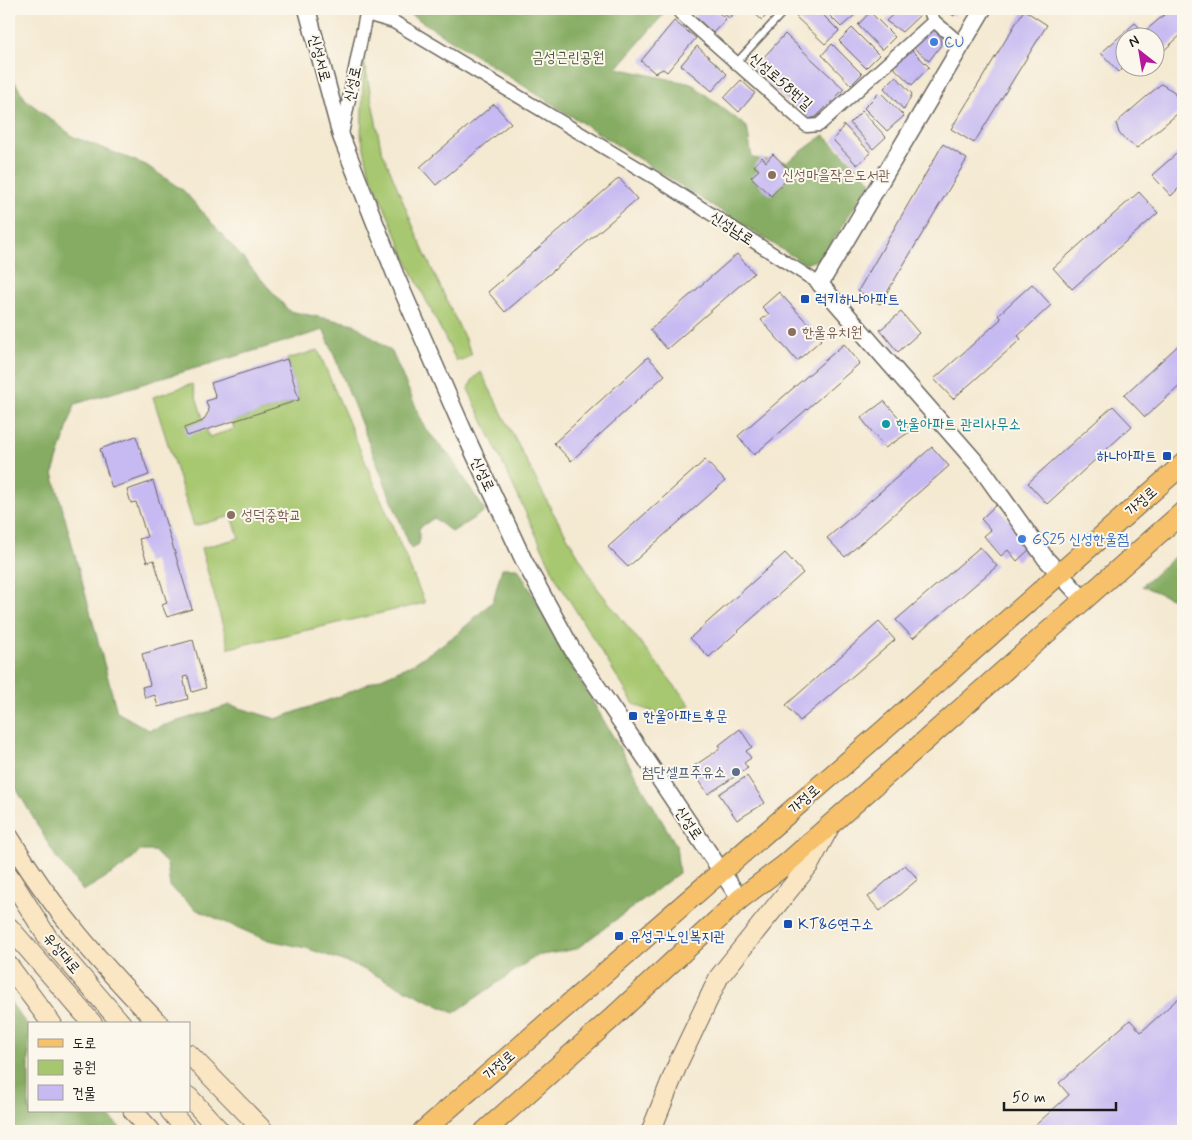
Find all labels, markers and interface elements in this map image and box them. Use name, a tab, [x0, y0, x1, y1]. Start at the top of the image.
north arrow	[1114, 28, 1164, 78]
street label: 신성서로	[303, 32, 335, 84]
text: N	[1125, 32, 1142, 52]
place label: CU	[944, 33, 964, 53]
marker: CU	[928, 36, 940, 48]
park label: 금성근린공원	[532, 48, 604, 68]
street label: 신성로58번길	[744, 49, 816, 115]
street label: 신성로	[339, 64, 367, 104]
place label: 신성마을작은도서관	[782, 166, 891, 186]
marker: 신성마을작은도서관	[766, 169, 778, 181]
street label: 신성남로	[706, 207, 757, 250]
place label: 럭키하나아파트	[815, 290, 900, 310]
marker: 럭키하나아파트	[799, 293, 811, 305]
place label: 한울유치원	[802, 323, 862, 343]
marker: 한울유치원	[786, 326, 798, 338]
place label: 한울아파트 관리사무소	[896, 415, 1021, 435]
marker: 한울아파트 관리사무소	[880, 418, 892, 430]
place label: 하나아파트	[1097, 447, 1157, 467]
marker: 하나아파트	[1161, 450, 1173, 462]
street label: 신성로	[465, 454, 499, 495]
street label: 가정로	[1121, 482, 1162, 521]
place label: 성덕중학교	[241, 506, 301, 526]
marker: 성덕중학교	[225, 509, 237, 521]
place label: GS25 신성한울점	[1032, 530, 1129, 550]
marker: GS25 신성한울점	[1016, 533, 1028, 545]
place label: 한울아파트후문	[643, 707, 728, 727]
marker: 한울아파트후문	[627, 710, 639, 722]
place label: 첨단셀프주유소	[642, 763, 726, 783]
marker: 첨단셀프주유소	[730, 766, 742, 778]
street label: 가정로	[785, 780, 825, 819]
street label: 신성로	[670, 803, 707, 844]
place label: KT&G연구소	[798, 915, 873, 935]
marker: KT&G연구소	[782, 918, 794, 930]
place label: 유성구노인복지관	[629, 927, 726, 947]
street label: 유성대로	[38, 929, 84, 979]
marker: 유성구노인복지관	[613, 930, 625, 942]
legend	[28, 1022, 190, 1112]
text: 도로	[72, 1034, 96, 1054]
street label: 가정로	[479, 1046, 520, 1085]
text: 공원	[72, 1058, 96, 1078]
scale bar	[1004, 1080, 1117, 1112]
text: 건물	[72, 1084, 96, 1104]
text: 50 m	[1012, 1088, 1046, 1108]

